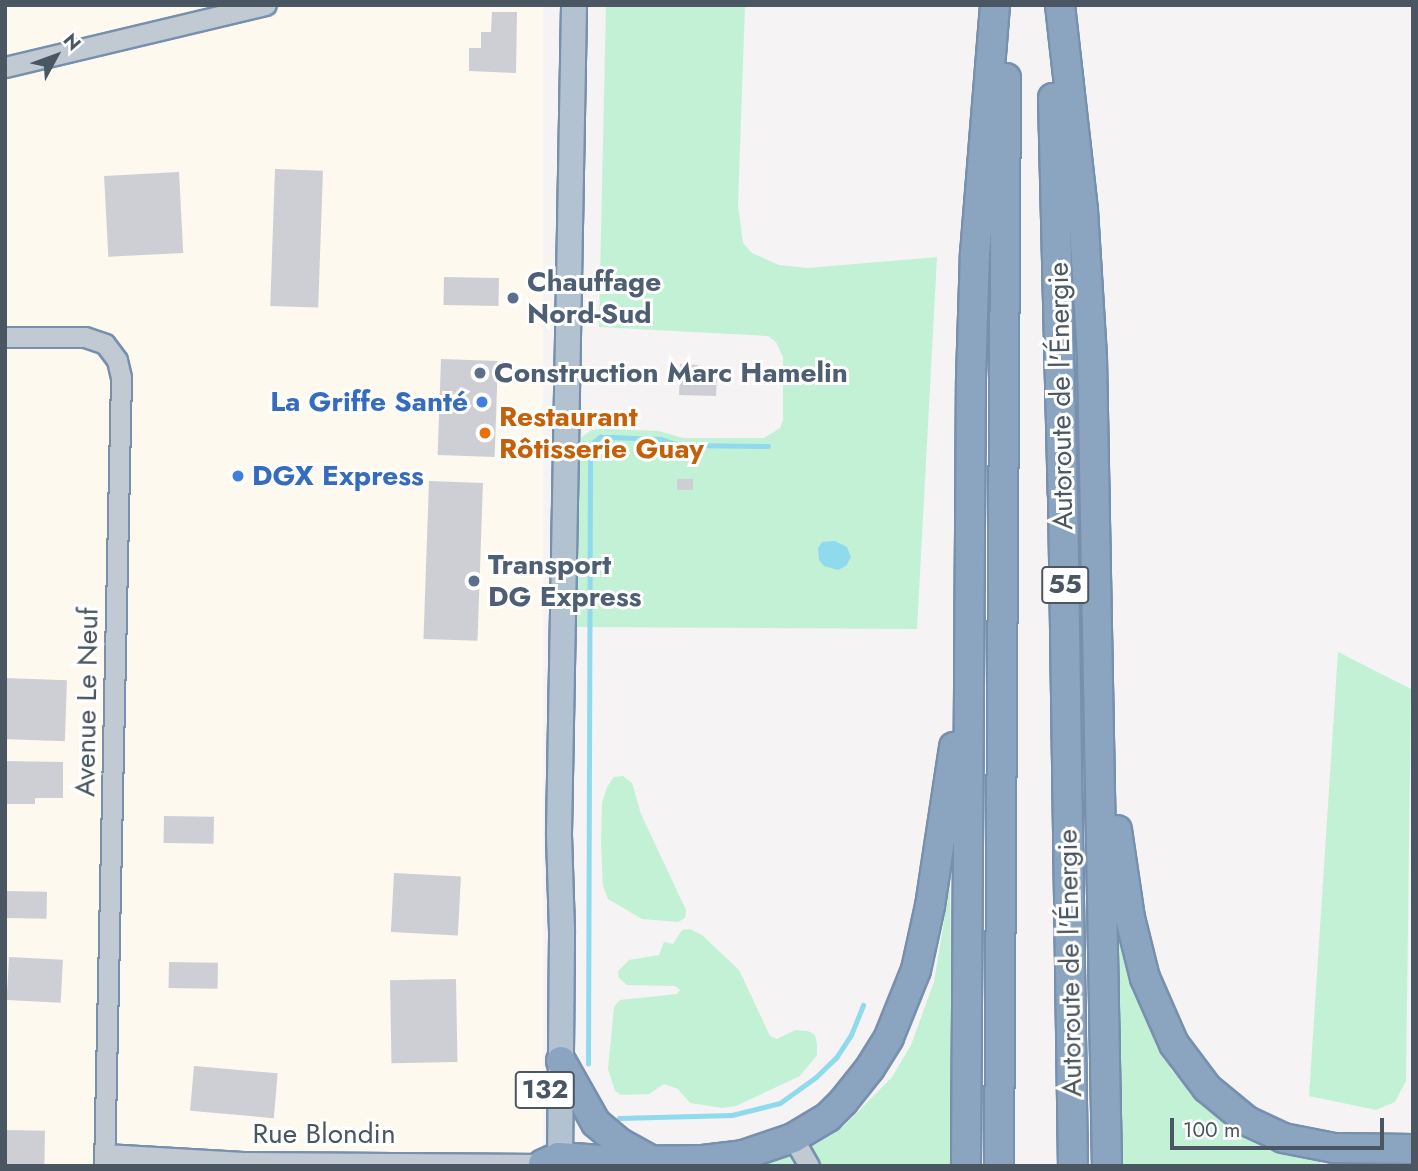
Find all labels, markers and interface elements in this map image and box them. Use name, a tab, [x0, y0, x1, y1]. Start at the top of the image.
north arrow	[21, 21, 91, 91]
text: N	[57, 27, 87, 56]
street label: Autoroute de l'Énergie	[1042, 262, 1080, 530]
place label: Chauffage Nord-Sud	[527, 265, 661, 331]
marker: Chauffage Nord-Sud	[505, 290, 521, 306]
place label: Construction Marc Hamelin	[494, 356, 848, 390]
marker: Construction Marc Hamelin	[472, 365, 488, 381]
place label: La Griffe Santé	[270, 385, 468, 419]
marker: La Griffe Santé	[474, 394, 490, 410]
place label: Restaurant Rôtisserie Guay	[499, 400, 704, 466]
marker: Restaurant Rôtisserie Guay	[477, 425, 493, 441]
place label: DGX Express	[252, 459, 424, 493]
marker: DGX Express	[230, 468, 246, 484]
place label: Transport DG Express	[488, 548, 641, 614]
road number: 55	[1040, 562, 1090, 608]
marker: Transport DG Express	[466, 573, 482, 589]
street label: Avenue Le Neuf	[69, 607, 105, 797]
street label: Autoroute de l'Énergie	[1051, 829, 1089, 1097]
road number: 132	[514, 1068, 576, 1112]
scale bar	[1173, 1104, 1386, 1148]
text: 100 m	[1183, 1115, 1240, 1145]
street label: Rue Blondin	[252, 1117, 396, 1151]

